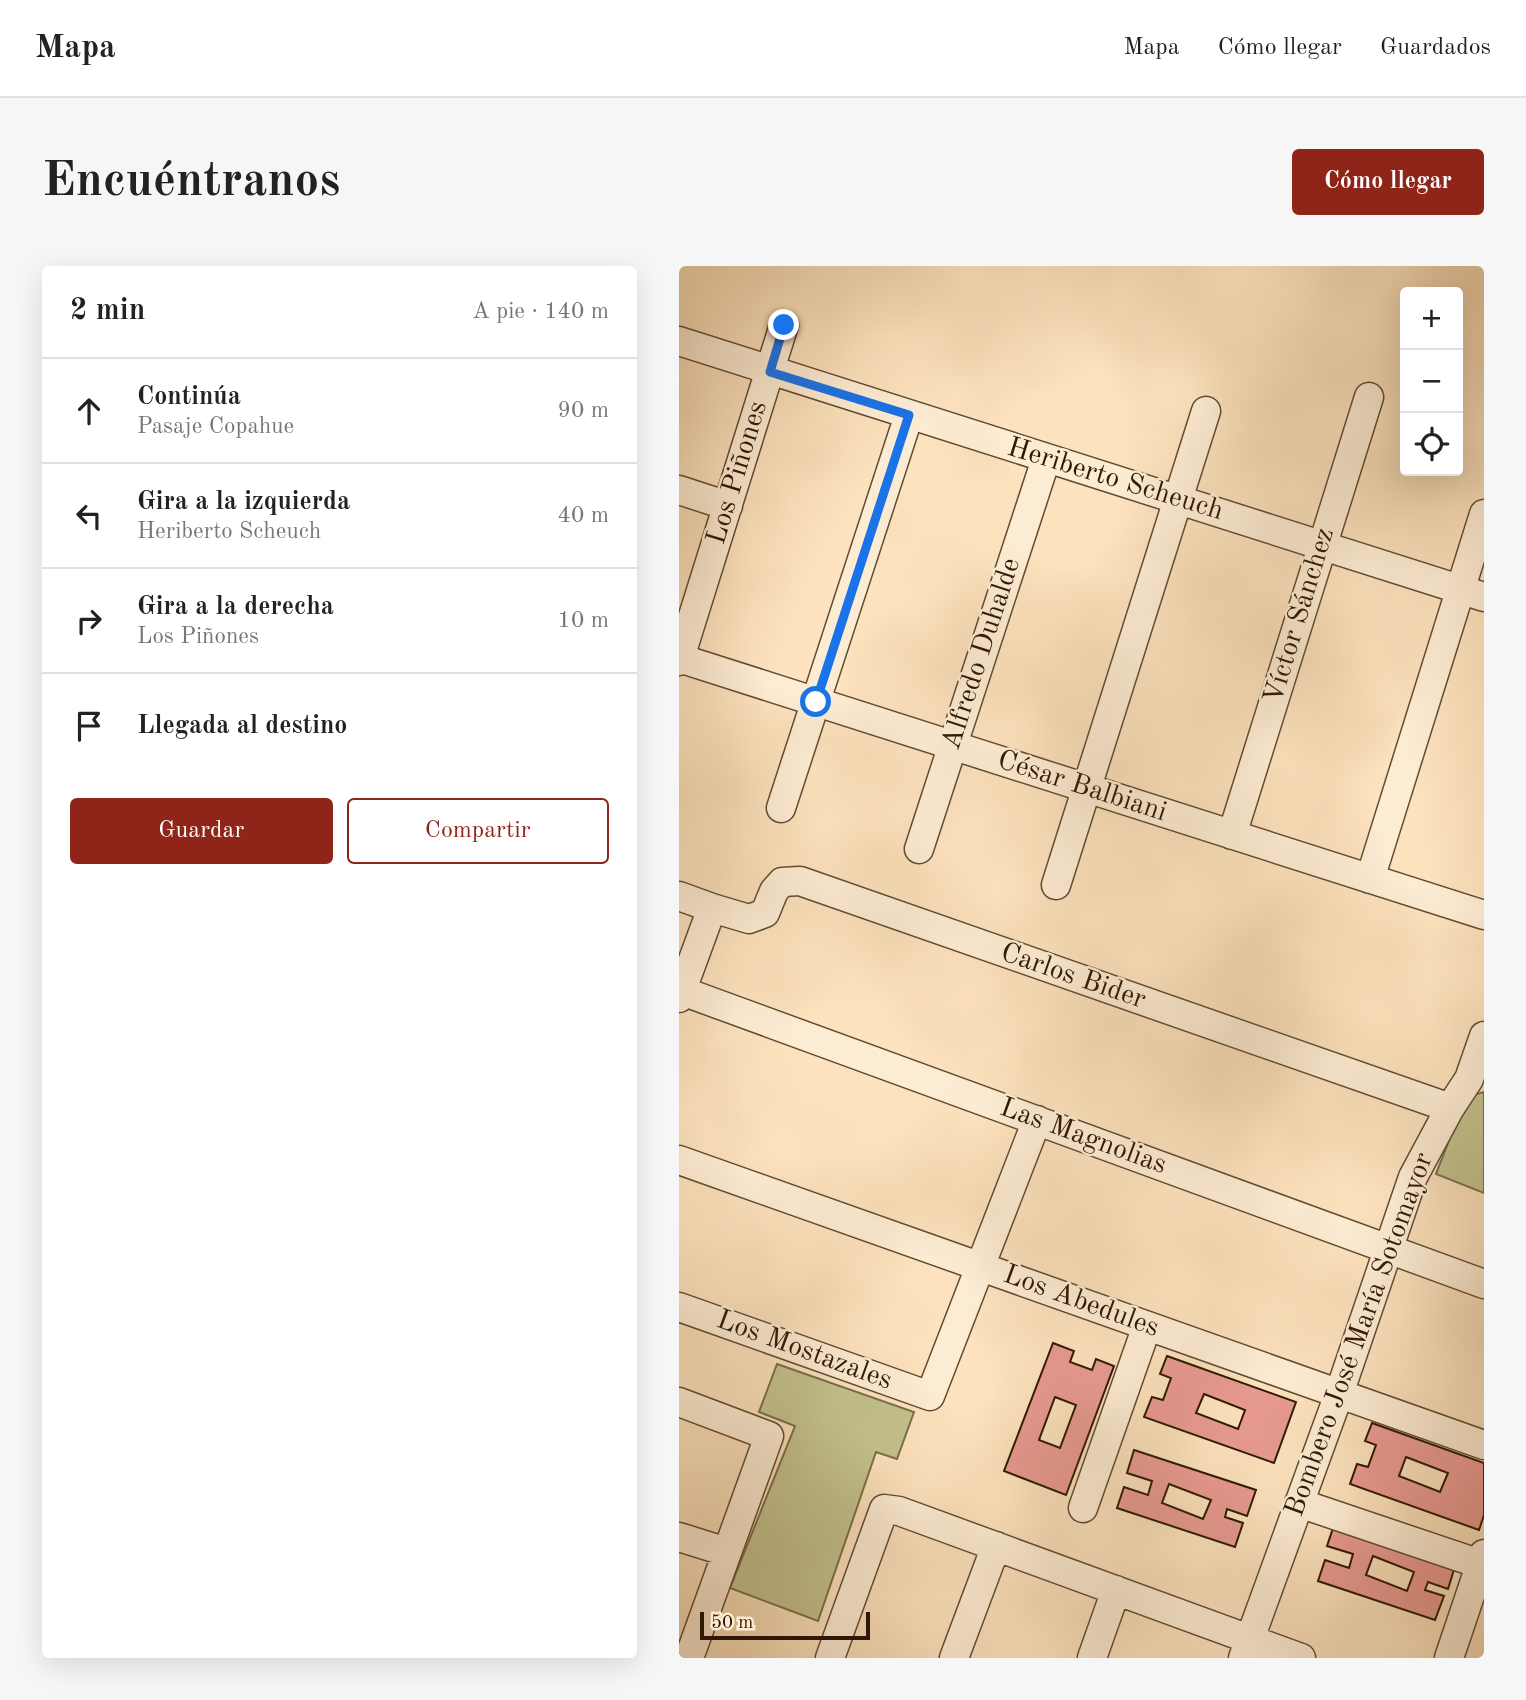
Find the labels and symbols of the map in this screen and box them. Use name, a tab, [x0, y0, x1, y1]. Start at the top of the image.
route end	[768, 309, 799, 340]
street label: Los Piñones	[703, 398, 773, 548]
street label: Heriberto Scheuch	[1004, 434, 1226, 526]
street label: Víctor Sánchez	[1260, 525, 1340, 707]
street label: Alfredo Duhalde	[938, 555, 1026, 753]
route start	[800, 686, 831, 717]
street label: César Balbiani	[994, 746, 1170, 828]
street label: Carlos Bider	[997, 939, 1149, 1015]
street label: Las Magnolias	[996, 1094, 1170, 1180]
street label: Bombero José María Sotomayor	[1281, 1149, 1439, 1521]
street label: Los Abedules	[999, 1261, 1163, 1343]
street label: Los Mostazales	[713, 1306, 895, 1396]
scale bar	[700, 1609, 870, 1641]

